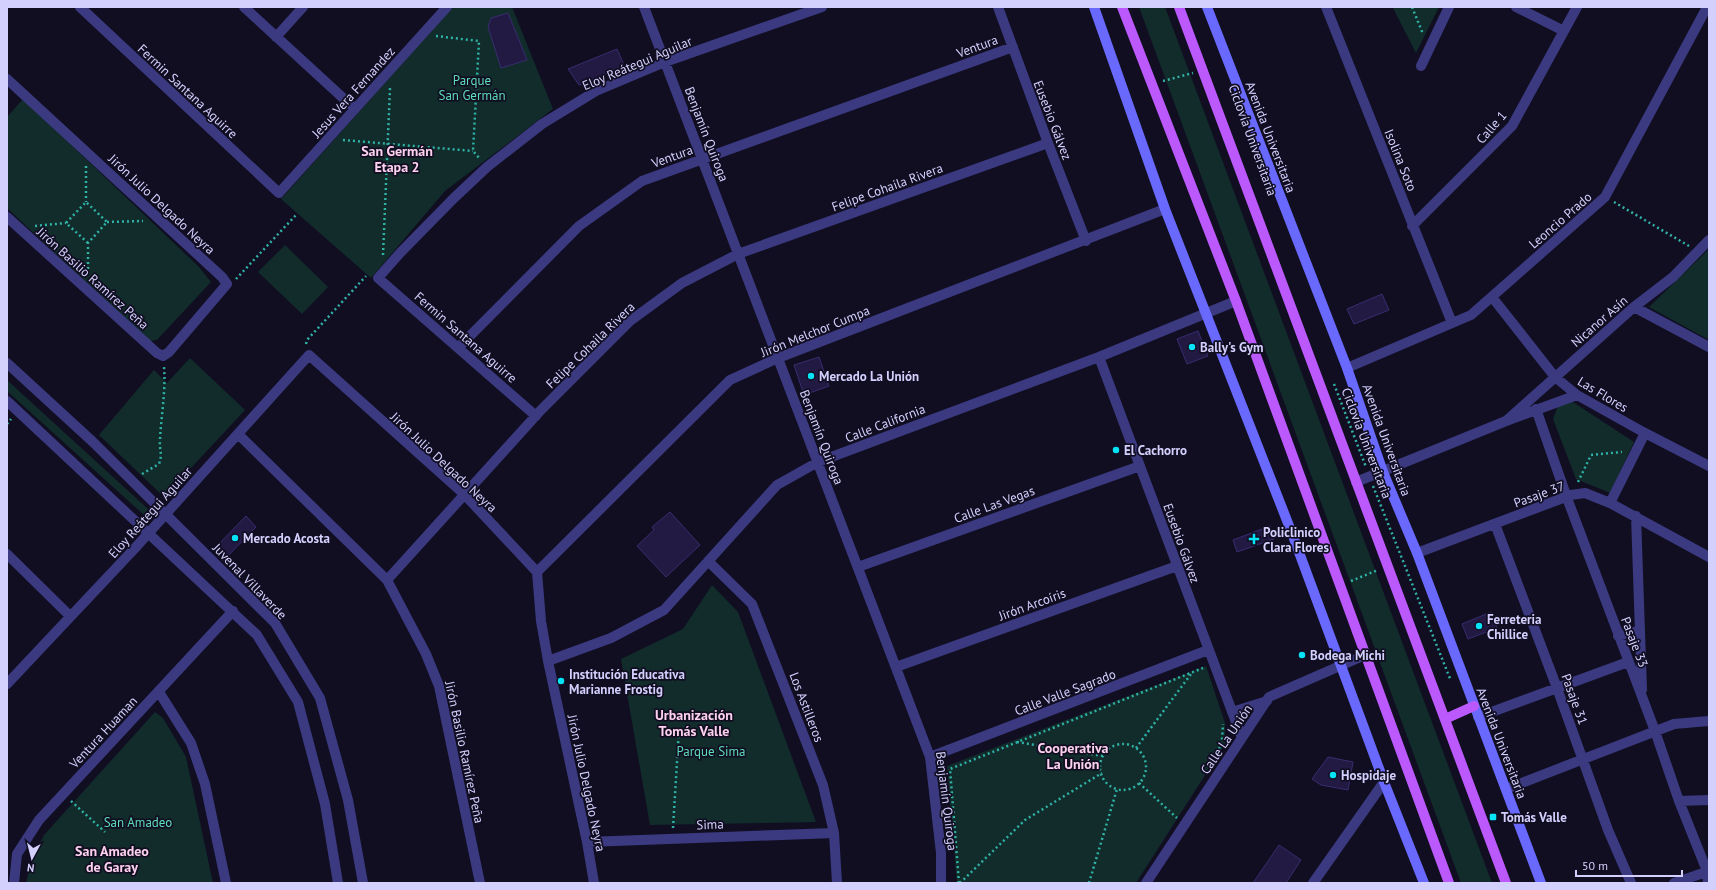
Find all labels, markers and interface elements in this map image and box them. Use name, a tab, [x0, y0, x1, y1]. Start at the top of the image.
street label: Ventura	[953, 31, 1000, 62]
street label: Eloy Reátegui Aguilar	[580, 32, 695, 94]
street label: Fermin Santana Aguirre	[134, 41, 241, 142]
street label: Jesus Vera Fernandez	[307, 43, 399, 142]
park label: Parque San Germán	[438, 72, 506, 104]
street label: Eusebio Gálvez	[1030, 78, 1076, 162]
street label: Avenida Universitaria	[1241, 79, 1300, 195]
street label: Ciclovía Universitaria	[1224, 82, 1281, 198]
street label: Benjamín Quiroga	[681, 84, 732, 184]
street label: Calle 1	[1472, 107, 1510, 147]
street label: Isolina Soto	[1380, 127, 1421, 194]
street label: Ventura	[648, 141, 695, 172]
district label: San Germán Etapa 2	[361, 142, 433, 176]
street label: Jirón Julio Delgado Neyra	[104, 150, 218, 258]
street label: Felipe Cohaila Rivera	[829, 159, 945, 216]
street label: Leoncio Prado	[1525, 188, 1595, 252]
street label: Jirón Basilio Ramírez Peña	[32, 223, 152, 333]
street label: Fermin Santana Aguirre	[411, 288, 521, 387]
street label: Nicanor Asín	[1567, 292, 1631, 351]
street label: Felipe Cohaila Rivera	[542, 299, 638, 392]
street label: Jirón Melchor Cumpa	[757, 302, 872, 361]
place label: Bally's Gym	[1200, 339, 1264, 356]
marker: Bally's Gym	[1187, 342, 1197, 352]
place label: Mercado La Unión	[819, 368, 919, 385]
marker: Mercado La Unión	[806, 371, 816, 381]
street label: Las Flores	[1574, 373, 1631, 416]
street label: Avenida Universitaria	[1358, 382, 1415, 498]
street label: Ciclovía Universitaria	[1338, 385, 1396, 501]
street label: Benjamín Quiroga	[796, 387, 847, 487]
street label: Calle California	[843, 400, 928, 447]
street label: Jirón Julio Delgado Neyra	[386, 408, 500, 516]
place label: El Cachorro	[1124, 442, 1187, 459]
marker: El Cachorro	[1111, 445, 1121, 455]
street label: Eloy Reátegui Aguilar	[105, 463, 196, 562]
street label: Pasaje 37	[1511, 477, 1567, 512]
street label: Calle Las Vegas	[951, 482, 1037, 527]
street label: Eusebio Gálvez	[1159, 501, 1204, 586]
place label: Policlinico Clara Flores	[1263, 524, 1329, 556]
place label: Mercado Acosta	[243, 530, 330, 547]
marker: Mercado Acosta	[230, 533, 240, 543]
marker: Policlinico Clara Flores	[1248, 533, 1260, 545]
street label: Juvenal Villaverde	[208, 539, 290, 623]
street label: Jirón Arcoíris	[995, 584, 1068, 625]
place label: Ferreteria Chillice	[1487, 611, 1542, 643]
street label: Pasaje 33	[1617, 614, 1652, 670]
marker: Ferreteria Chillice	[1474, 621, 1484, 631]
place label: Bodega Michi	[1310, 647, 1385, 664]
marker: Bodega Michi	[1297, 650, 1307, 660]
street label: Calle Valle Sagrado	[1012, 665, 1118, 720]
place label: Institución Educativa Marianne Frostig	[569, 666, 685, 698]
street label: Los Astilleros	[785, 670, 828, 745]
street label: Pasaje 31	[1557, 671, 1592, 727]
marker: Institución Educativa Marianne Frostig	[556, 676, 566, 686]
street label: Jirón Basilio Ramírez Peña	[441, 679, 488, 825]
street label: Avenida Universitaria	[1472, 685, 1531, 801]
street label: Ventura Huaman	[65, 693, 141, 773]
street label: Calle La Unión	[1197, 701, 1256, 778]
district label: Urbanización Tomás Valle	[655, 706, 733, 740]
street label: Jirón Julio Delgado Neyra	[563, 712, 609, 853]
district label: Cooperativa La Unión	[1037, 739, 1109, 773]
park label: Parque Sima	[676, 743, 746, 760]
street label: Benjamín Quiroga	[932, 750, 961, 852]
place label: Hospidaje	[1341, 767, 1396, 784]
marker: Hospidaje	[1328, 770, 1338, 780]
place label: Tomás Valle	[1501, 809, 1567, 826]
marker: Tomás Valle	[1488, 812, 1498, 822]
park label: San Amadeo	[104, 814, 172, 831]
street label: Sima	[696, 816, 724, 833]
north arrow	[12, 838, 52, 878]
district label: San Amadeo de Garay	[75, 842, 149, 876]
scale bar	[1576, 852, 1682, 878]
text: 50 m	[1582, 858, 1608, 873]
text: N	[26, 861, 35, 875]

